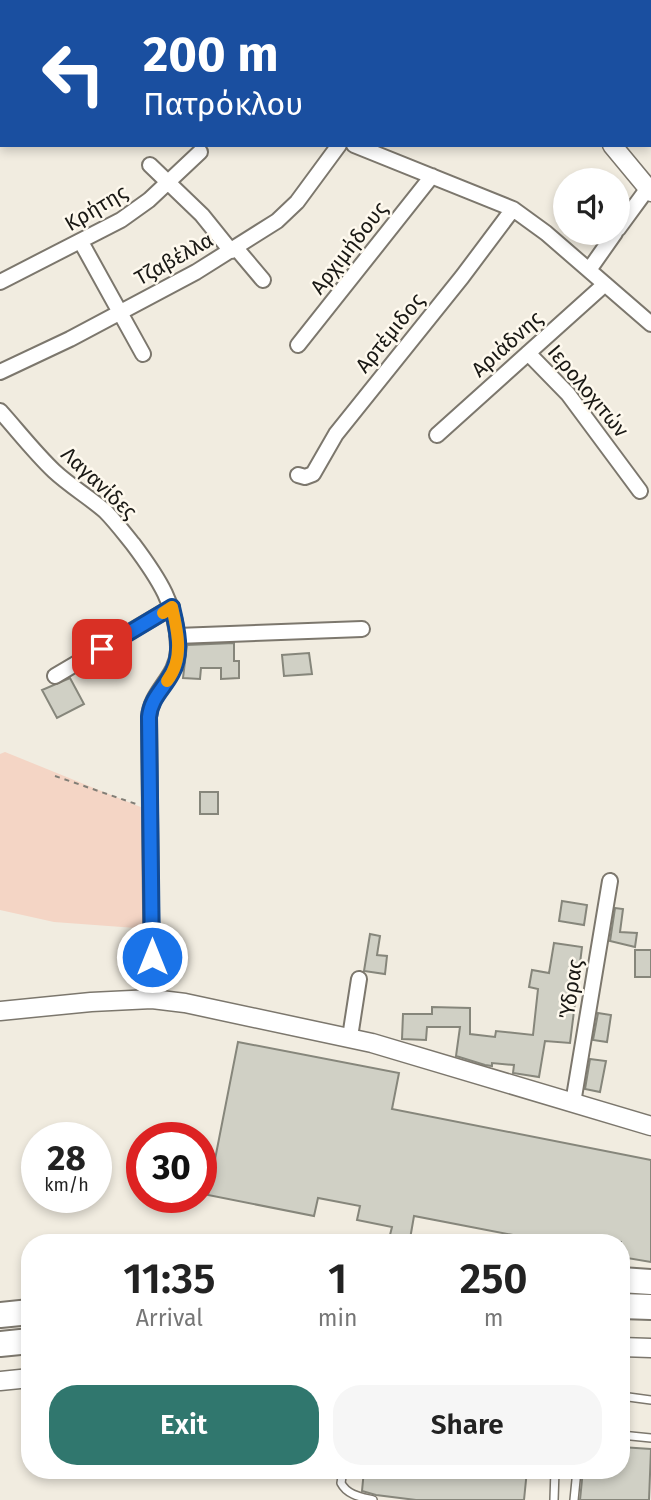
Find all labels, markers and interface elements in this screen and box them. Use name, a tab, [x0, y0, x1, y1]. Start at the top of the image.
text: 200 m	[143, 25, 279, 84]
icon: left	[28, 28, 119, 119]
text: Πατρόκλου	[143, 85, 303, 123]
map controls	[553, 168, 630, 245]
button: sound	[553, 168, 630, 245]
street label: Κρήτης	[60, 179, 132, 237]
street label: Αρχιμήδους	[305, 196, 393, 299]
street label: Τζαβέλλα	[130, 227, 218, 291]
street label: Αρτέμιδος	[350, 288, 430, 378]
street label: Αριάδνης	[466, 305, 548, 383]
street label: Ιερολοχιτών	[542, 339, 634, 443]
street label: Λαγανίδες	[56, 441, 142, 525]
pin	[72, 619, 132, 679]
icon: arrive	[83, 630, 121, 668]
position arrow	[115, 920, 189, 994]
street label: Ύδρας	[553, 957, 589, 1021]
speed limit sign: 30	[126, 1122, 217, 1213]
text: 28	[47, 1137, 86, 1179]
text: km/h	[44, 1174, 89, 1196]
text: 11:35	[123, 1254, 215, 1304]
text: 1	[328, 1254, 347, 1304]
text: 250	[460, 1254, 528, 1304]
text: Arrival	[136, 1304, 203, 1332]
text: min	[318, 1304, 357, 1332]
text: m	[484, 1304, 504, 1332]
button: Exit	[49, 1385, 319, 1465]
button: Share	[333, 1385, 602, 1465]

